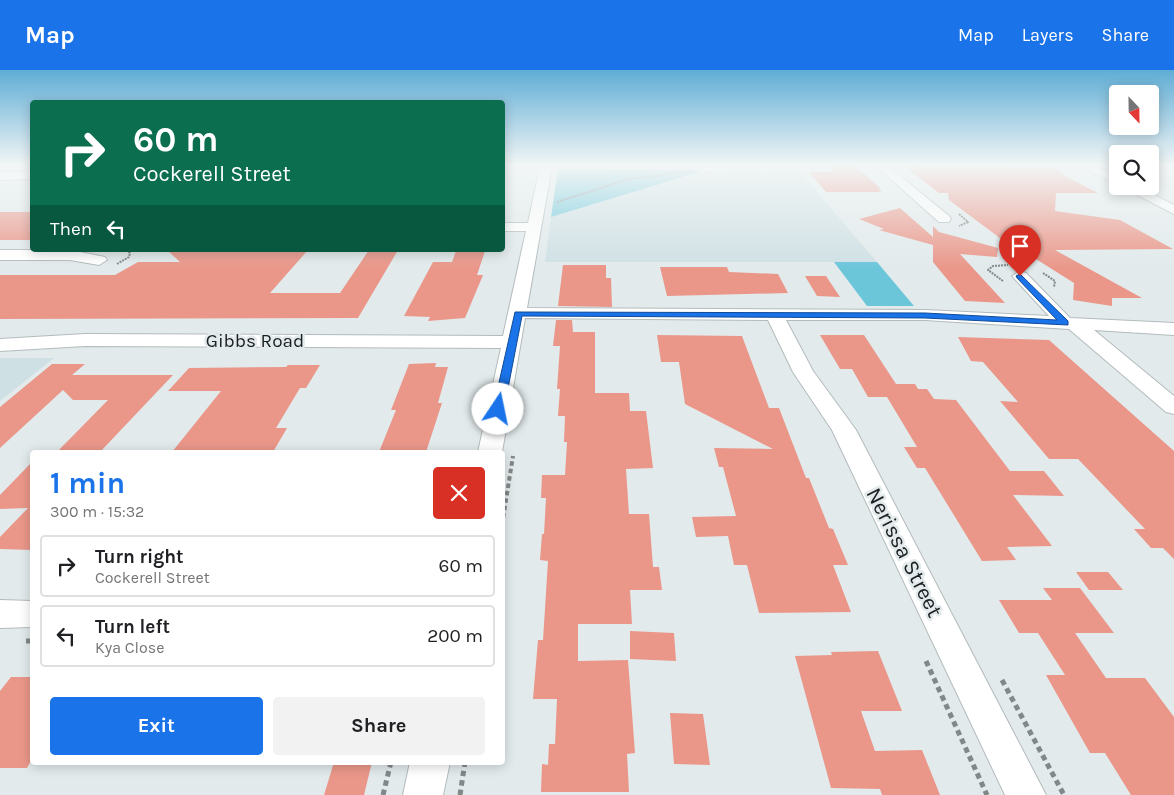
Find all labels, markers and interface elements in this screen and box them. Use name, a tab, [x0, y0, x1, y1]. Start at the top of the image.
text: Map	[25, 21, 75, 49]
text: Map	[958, 24, 994, 46]
text: Layers	[1022, 24, 1074, 46]
text: Share	[1102, 24, 1149, 46]
north arrow	[1109, 85, 1159, 135]
map controls	[1109, 85, 1159, 195]
text: 60 m	[133, 119, 218, 160]
icon: right	[50, 120, 115, 185]
button: search	[1109, 145, 1159, 195]
text: Cockerell Street	[133, 161, 291, 187]
icon: left	[102, 215, 130, 243]
text: Then	[50, 218, 92, 240]
pin	[999, 225, 1041, 276]
icon: arrive	[1006, 232, 1034, 260]
street label: Gibbs Road	[206, 330, 304, 352]
position arrow	[471, 382, 523, 434]
text: 1 min	[50, 465, 125, 501]
button: close	[433, 467, 485, 519]
street label: Nerissa Street	[860, 483, 948, 621]
text: 300 m · 15:32	[50, 502, 144, 521]
text: Turn right	[95, 546, 184, 568]
icon: right	[52, 552, 80, 580]
text: 60 m	[439, 555, 483, 577]
text: Cockerell Street	[95, 568, 210, 587]
text: Turn left	[95, 616, 170, 638]
icon: left	[52, 622, 80, 650]
text: 200 m	[427, 625, 483, 647]
text: Kya Close	[95, 638, 164, 657]
button: Exit	[50, 697, 263, 755]
button: Share	[273, 697, 485, 755]

